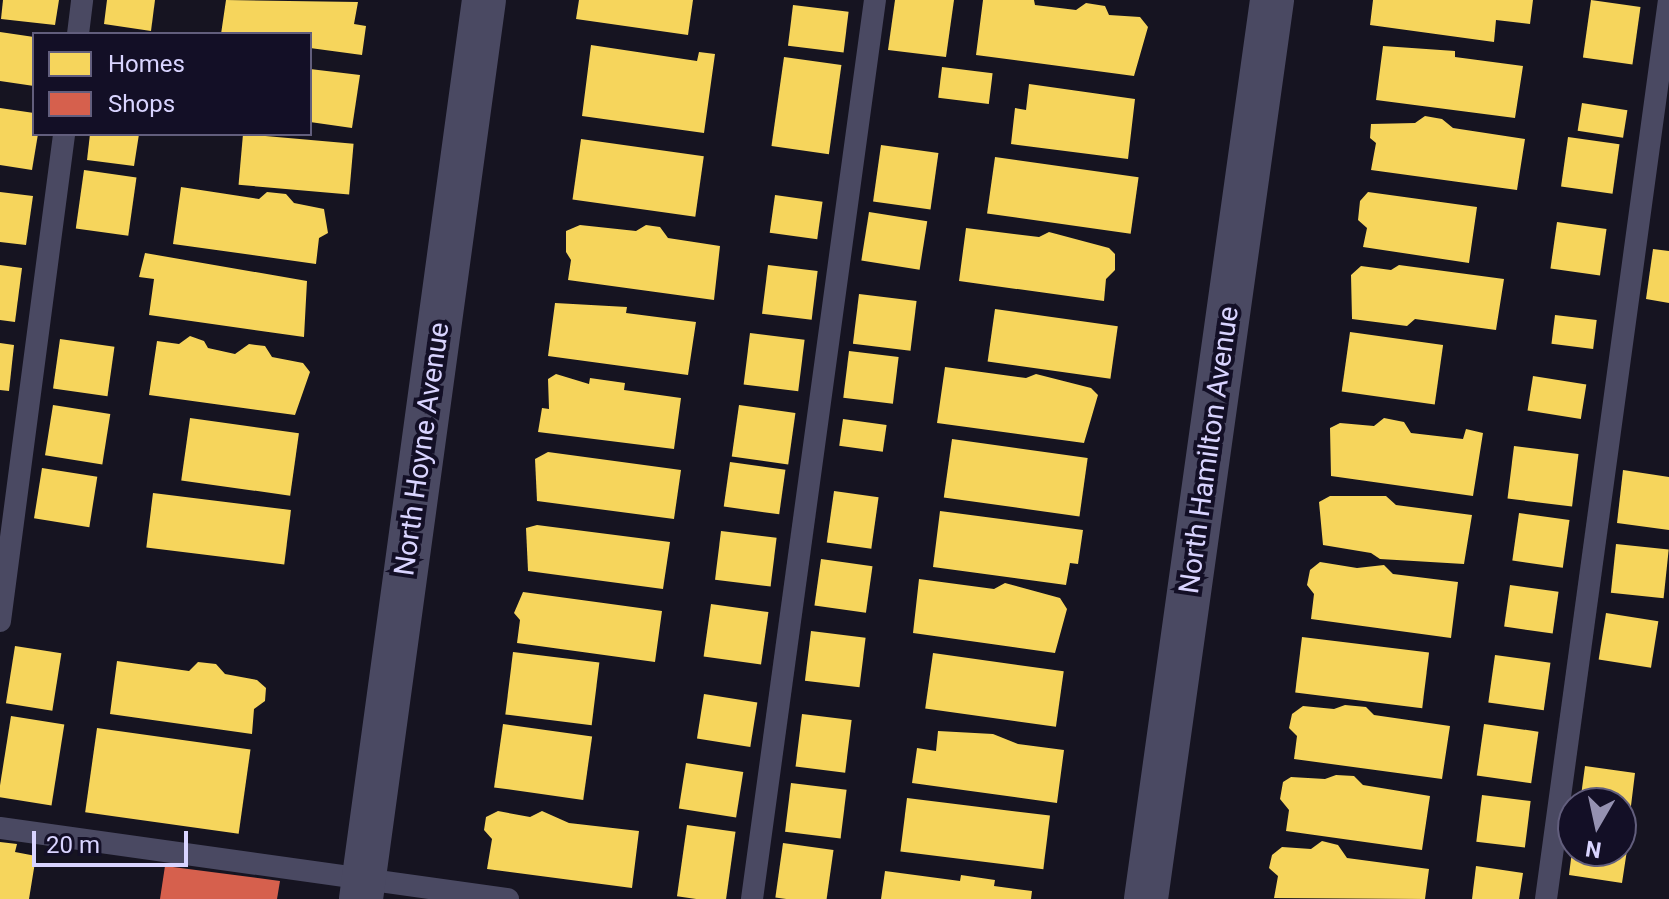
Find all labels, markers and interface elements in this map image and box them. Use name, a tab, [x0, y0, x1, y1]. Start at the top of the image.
legend	[32, 32, 312, 136]
text: Homes	[108, 50, 185, 78]
text: Shops	[108, 90, 175, 118]
street label: North Hamilton Avenue	[1172, 304, 1246, 596]
street label: North Hoyne Avenue	[388, 320, 456, 578]
north arrow	[1557, 787, 1637, 867]
scale bar	[36, 815, 192, 865]
text: 20 m	[46, 831, 100, 859]
text: N	[1584, 836, 1603, 863]

